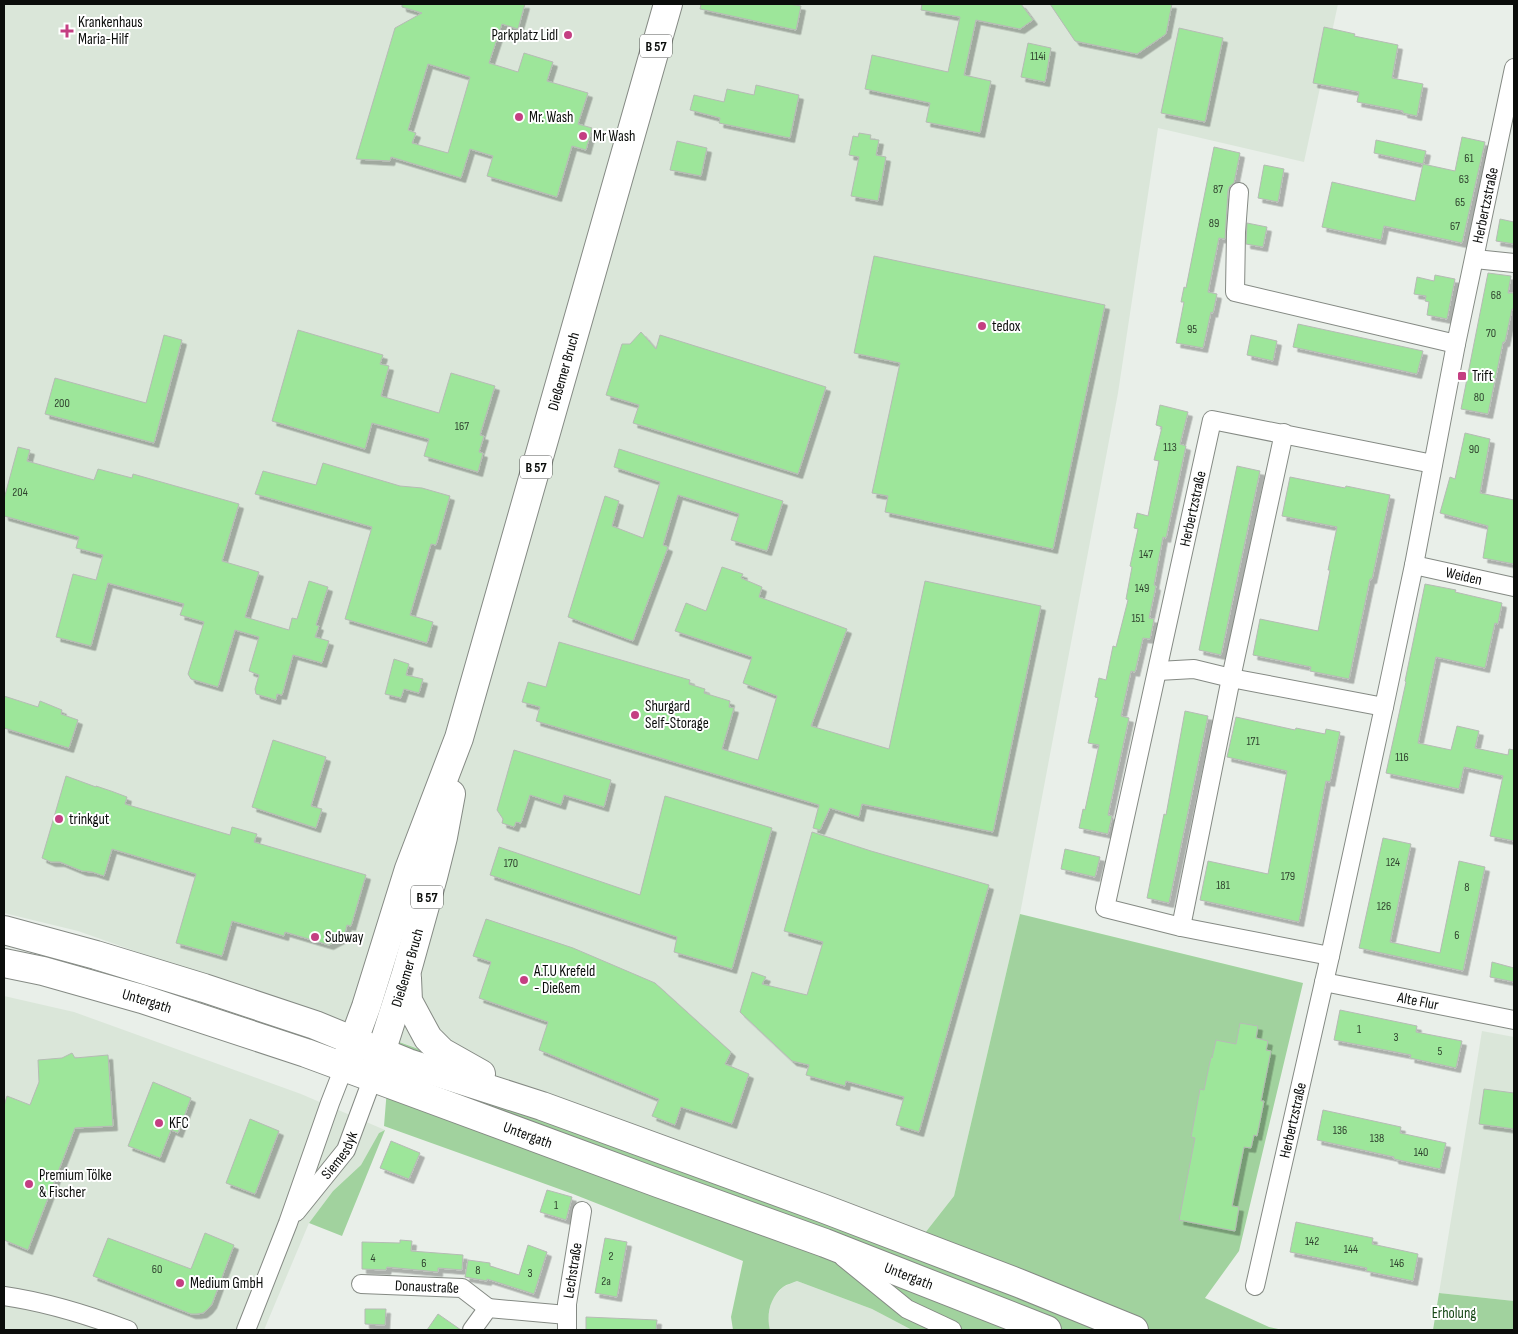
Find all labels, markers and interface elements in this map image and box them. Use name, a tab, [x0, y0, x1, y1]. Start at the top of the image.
place label: Krankenhaus Maria-Hilf	[78, 13, 143, 49]
marker: Krankenhaus Maria-Hilf	[60, 24, 74, 38]
place label: Parkplatz Lidl	[491, 26, 558, 45]
marker: Parkplatz Lidl	[562, 29, 574, 41]
road number: B 57	[640, 34, 672, 58]
house number: 114i	[1030, 49, 1046, 64]
place label: Mr. Wash	[529, 108, 574, 127]
marker: Mr. Wash	[513, 111, 525, 123]
place label: Mr Wash	[593, 127, 636, 146]
marker: Mr Wash	[577, 130, 589, 142]
house number: 61	[1464, 151, 1475, 166]
street label: Herbertzstraße	[1468, 166, 1502, 245]
house number: 63	[1459, 172, 1469, 187]
house number: 87	[1213, 182, 1223, 197]
house number: 65	[1455, 195, 1465, 210]
house number: 89	[1209, 216, 1219, 231]
house number: 67	[1450, 219, 1460, 234]
house number: 68	[1491, 288, 1501, 303]
place label: tedox	[992, 317, 1021, 336]
marker: tedox	[976, 320, 988, 332]
house number: 95	[1187, 322, 1197, 337]
house number: 70	[1486, 326, 1496, 341]
street label: Dießemer Bruch	[543, 330, 584, 413]
place label: Trift	[1472, 367, 1493, 386]
marker: Trift	[1456, 370, 1468, 382]
house number: 80	[1474, 390, 1484, 405]
house number: 200	[54, 396, 70, 411]
house number: 167	[455, 419, 469, 434]
house number: 113	[1163, 440, 1177, 455]
house number: 90	[1469, 442, 1479, 457]
road number: B 57	[520, 456, 552, 478]
street label: Herbertzstraße	[1175, 469, 1210, 548]
house number: 204	[12, 485, 28, 500]
house number: 147	[1139, 547, 1153, 562]
street label: Weiden	[1444, 563, 1484, 589]
house number: 149	[1135, 581, 1149, 596]
house number: 151	[1131, 611, 1145, 626]
place label: Shurgard Self-Storage	[645, 697, 709, 733]
marker: Shurgard Self-Storage	[629, 709, 641, 721]
house number: 171	[1246, 734, 1260, 749]
house number: 116	[1395, 750, 1409, 765]
place label: trinkgut	[69, 810, 110, 829]
marker: trinkgut	[53, 813, 65, 825]
house number: 124	[1386, 855, 1400, 870]
house number: 170	[504, 856, 518, 871]
house number: 179	[1281, 869, 1295, 884]
house number: 181	[1216, 878, 1231, 893]
house number: 8	[1464, 880, 1470, 895]
road number: B 57	[411, 886, 443, 909]
house number: 126	[1377, 899, 1391, 914]
street label: Dießemer Bruch	[387, 927, 428, 1009]
place label: Subway	[325, 928, 364, 947]
house number: 6	[1454, 928, 1460, 943]
marker: Subway	[309, 931, 321, 943]
place label: A.T.U Krefeld - Dießem	[533, 962, 595, 998]
marker: A.T.U Krefeld - Dießem	[518, 974, 530, 986]
street label: Untergath	[120, 984, 174, 1018]
street label: Alte Flur	[1395, 987, 1441, 1014]
house number: 1	[1357, 1022, 1362, 1037]
house number: 3	[1393, 1030, 1399, 1045]
house number: 5	[1438, 1044, 1443, 1059]
street label: Herbertzstraße	[1275, 1081, 1310, 1160]
place label: KFC	[169, 1114, 189, 1133]
marker: KFC	[153, 1117, 165, 1129]
street label: Untergath	[501, 1117, 555, 1153]
house number: 136	[1333, 1123, 1347, 1138]
street label: Siemesdyk	[317, 1128, 362, 1183]
house number: 138	[1370, 1131, 1384, 1146]
house number: 140	[1414, 1145, 1428, 1160]
place label: Premium Tölke & Fischer	[39, 1166, 112, 1202]
marker: Premium Tölke & Fischer	[23, 1178, 35, 1190]
house number: 1	[554, 1198, 559, 1213]
house number: 142	[1305, 1234, 1319, 1249]
street label: Lechstraße	[559, 1241, 586, 1300]
house number: 144	[1344, 1242, 1358, 1257]
house number: 2	[609, 1249, 614, 1264]
house number: 4	[370, 1251, 376, 1266]
house number: 6	[421, 1256, 427, 1271]
house number: 146	[1390, 1256, 1404, 1271]
street label: Untergath	[882, 1258, 936, 1294]
house number: 60	[152, 1262, 162, 1277]
house number: 8	[475, 1263, 481, 1278]
house number: 3	[527, 1266, 533, 1281]
place label: Medium GmbH	[190, 1274, 263, 1293]
house number: 2a	[601, 1274, 611, 1289]
street label: Donaustraße	[394, 1276, 459, 1297]
marker: Medium GmbH	[174, 1277, 186, 1289]
park label: Erholung	[1432, 1304, 1476, 1323]

